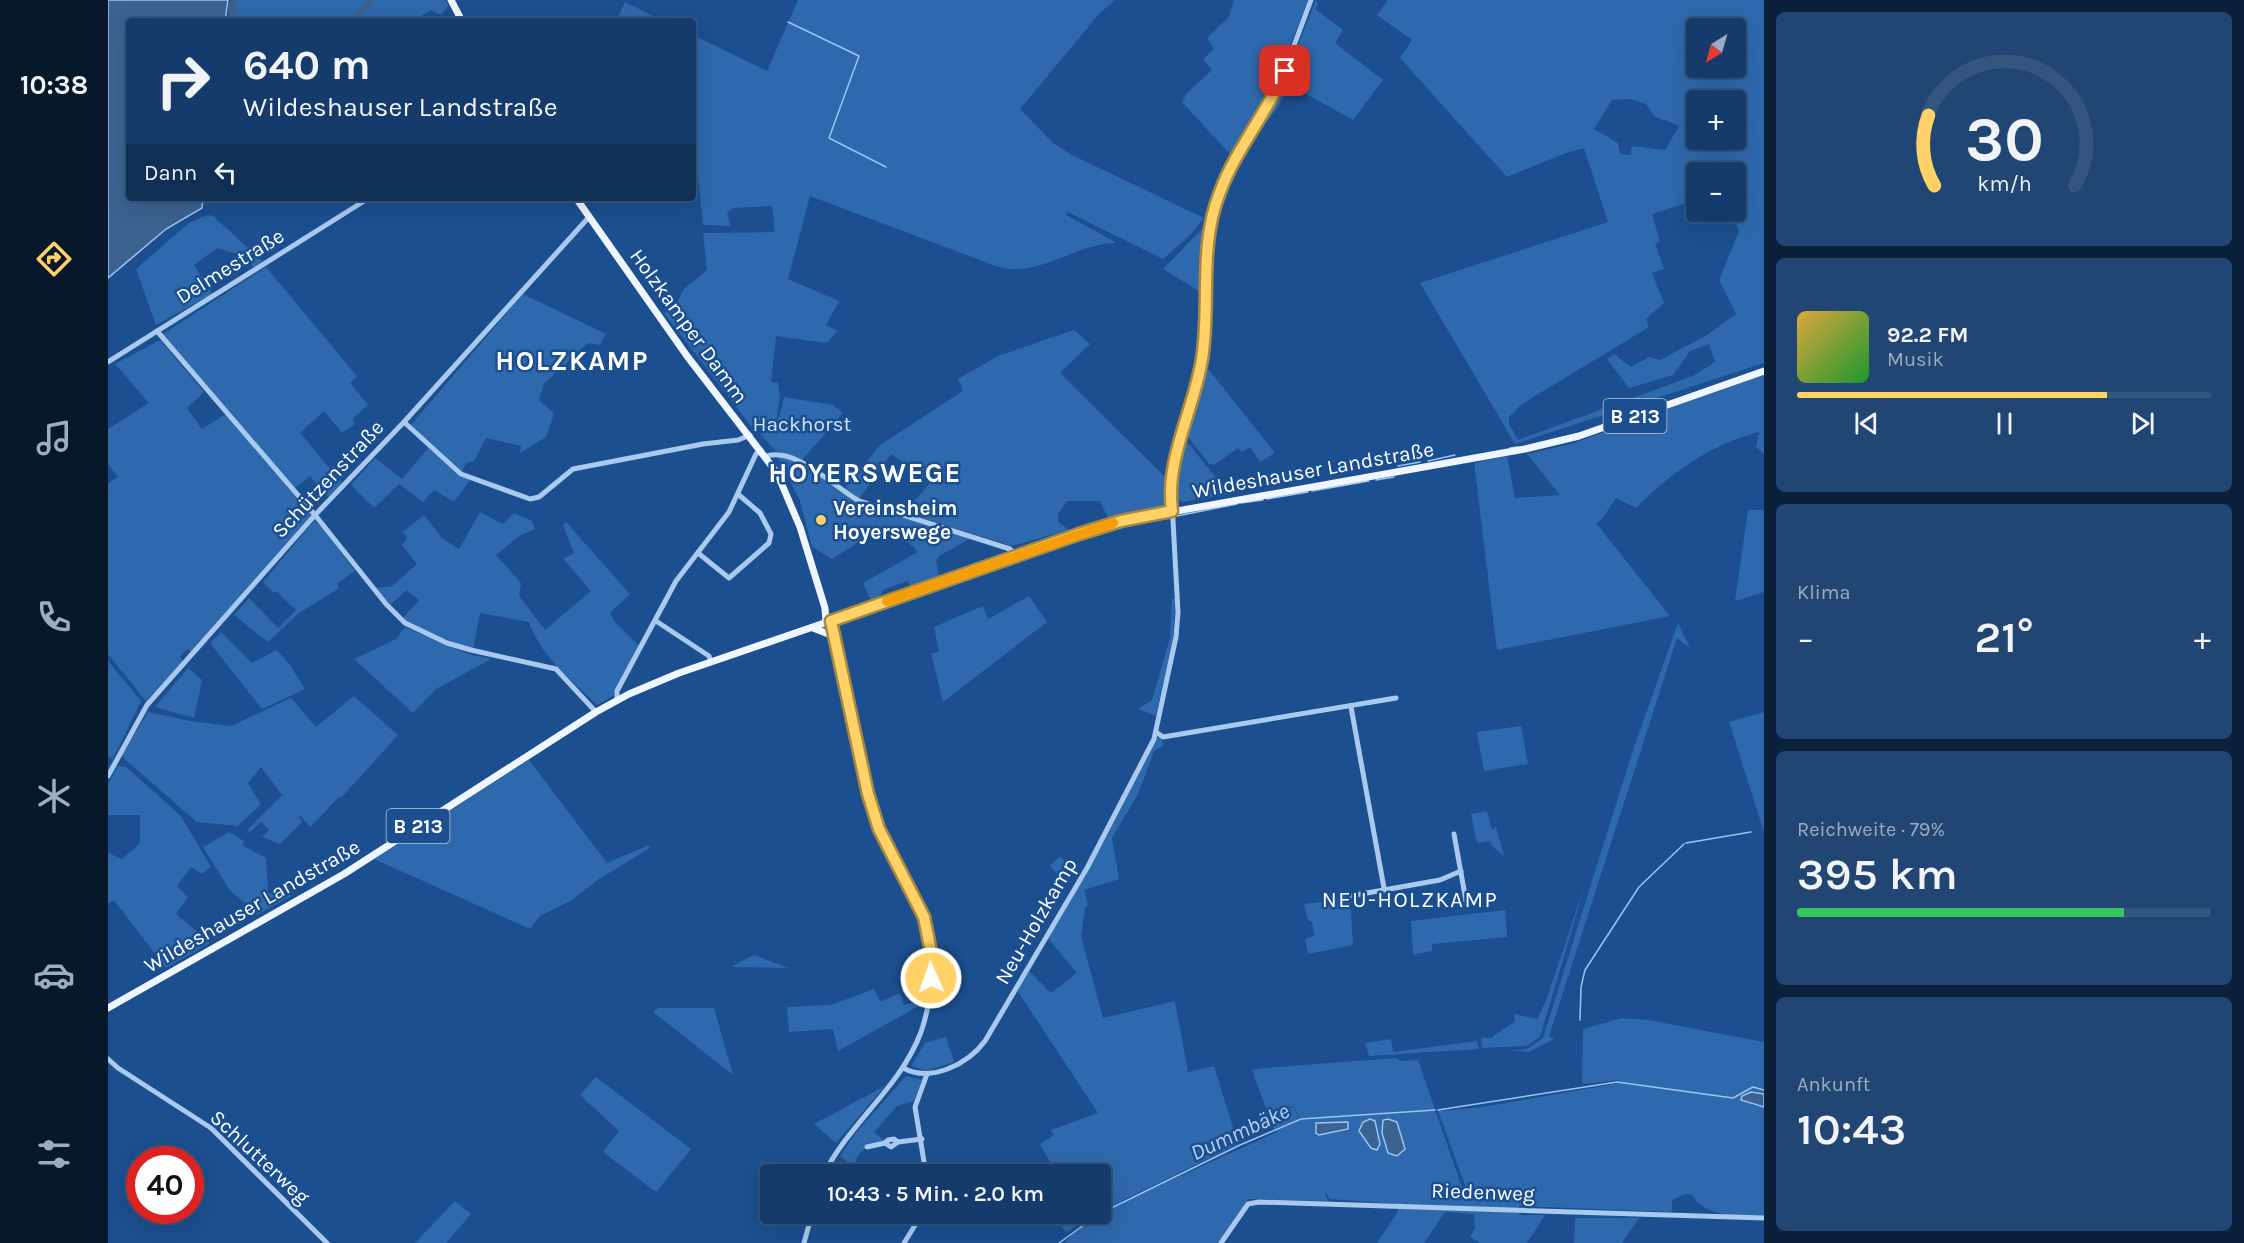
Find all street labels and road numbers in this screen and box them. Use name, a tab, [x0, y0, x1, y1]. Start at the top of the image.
street label: Delmestraße	[172, 223, 288, 309]
street label: Holzkamper Damm	[625, 244, 753, 408]
road number: B 213	[1604, 399, 1666, 433]
street label: Schützenstraße	[267, 415, 389, 543]
street label: Wildeshauser Landstraße	[1190, 437, 1436, 503]
road number: B 213	[386, 809, 450, 843]
street label: Wildeshauser Landstraße	[140, 834, 364, 978]
street label: Neu-Holzkamp	[990, 854, 1082, 988]
street label: Schlutterweg	[205, 1105, 315, 1209]
street label: Riedenweg	[1431, 1178, 1535, 1206]

